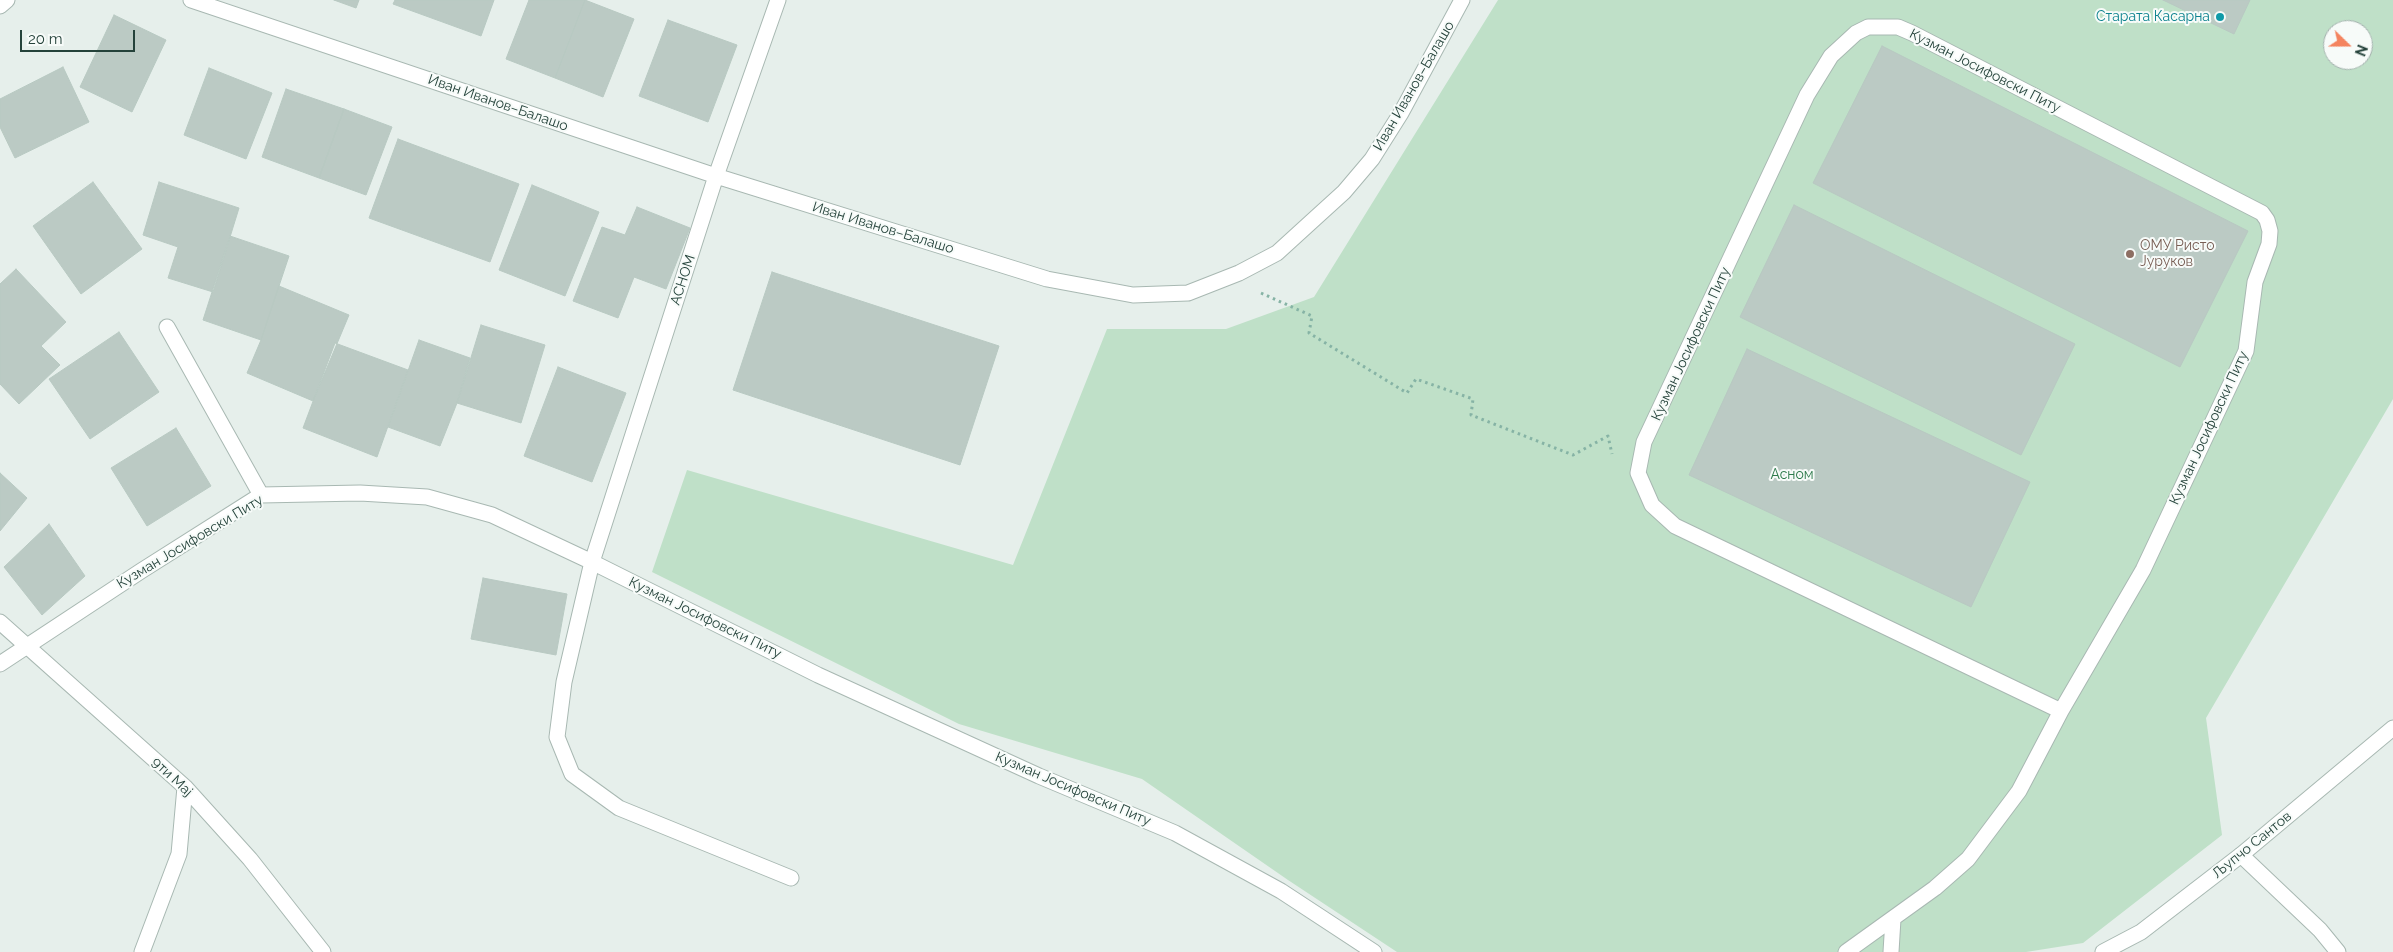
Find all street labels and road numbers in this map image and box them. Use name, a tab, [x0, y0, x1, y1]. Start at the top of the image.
street label: Иван Иванов–Балашо	[1370, 18, 1458, 154]
street label: Кузман Јосифовски Питу	[1907, 25, 2063, 117]
street label: Иван Иванов–Балашо	[426, 71, 570, 135]
street label: Иван Иванов–Балашо	[810, 198, 956, 258]
street label: АСНОМ	[667, 253, 699, 307]
street label: Кузман Јосифовски Питу	[1648, 265, 1734, 423]
street label: Кузман Јосифовски Питу	[2166, 349, 2252, 507]
street label: Кузман Јосифовски Питу	[114, 492, 266, 592]
street label: Кузман Јосифовски Питу	[626, 574, 784, 662]
street label: Кузман Јосифовски Питу	[993, 749, 1153, 829]
street label: 9ти Мај	[148, 754, 196, 800]
street label: Љупчо Сантов	[2209, 808, 2295, 882]

